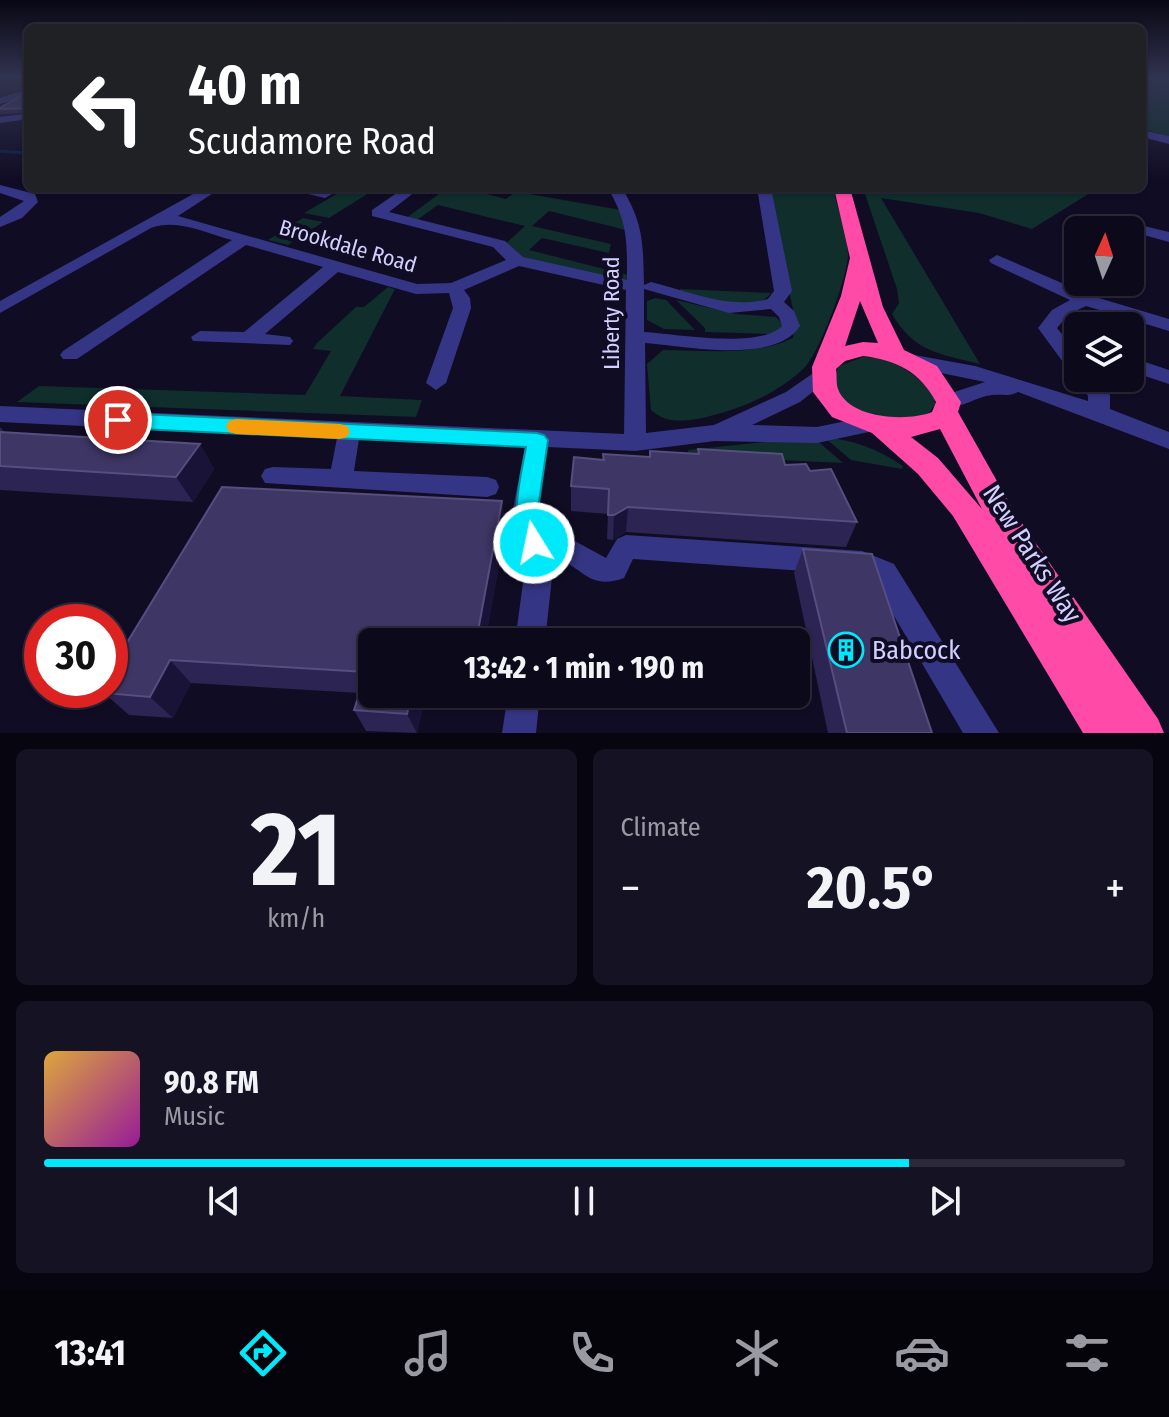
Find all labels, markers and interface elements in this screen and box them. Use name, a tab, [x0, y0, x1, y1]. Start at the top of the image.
text: 40 m	[188, 52, 302, 119]
icon: left	[56, 56, 160, 160]
text: Scudamore Road	[188, 120, 436, 164]
street label: Brookdale Road	[276, 213, 420, 279]
north arrow	[1064, 216, 1144, 296]
map controls	[1064, 216, 1144, 392]
street label: Liberty Road	[598, 256, 625, 370]
button: layers	[1064, 312, 1144, 392]
pin	[84, 386, 152, 454]
icon: arrive	[96, 398, 140, 442]
street label: New Parks Way	[976, 479, 1088, 629]
position arrow	[492, 501, 576, 585]
speed limit sign: 30	[24, 604, 128, 708]
building icon: Babcock	[827, 631, 865, 669]
place label: Babcock	[872, 635, 961, 666]
text: 13:42 · 1 min · 190 m	[464, 650, 704, 686]
text: 21	[251, 788, 341, 913]
text: Climate	[621, 812, 701, 843]
text: 20.5°	[807, 852, 939, 924]
text: −	[621, 862, 640, 915]
text: +	[1105, 862, 1125, 915]
text: km/h	[267, 903, 325, 934]
text: 90.8 FM	[164, 1065, 259, 1101]
text: Music	[164, 1101, 225, 1132]
icon: previous	[202, 1179, 246, 1223]
icon: pause	[562, 1179, 606, 1223]
icon: next	[923, 1179, 967, 1223]
icon: directions	[235, 1325, 291, 1381]
icon: music	[400, 1325, 456, 1381]
icon: phone	[564, 1325, 620, 1381]
icon: climate	[729, 1325, 785, 1381]
icon: car	[894, 1325, 950, 1381]
icon: filters	[1059, 1325, 1115, 1381]
text: 13:41	[54, 1331, 126, 1375]

